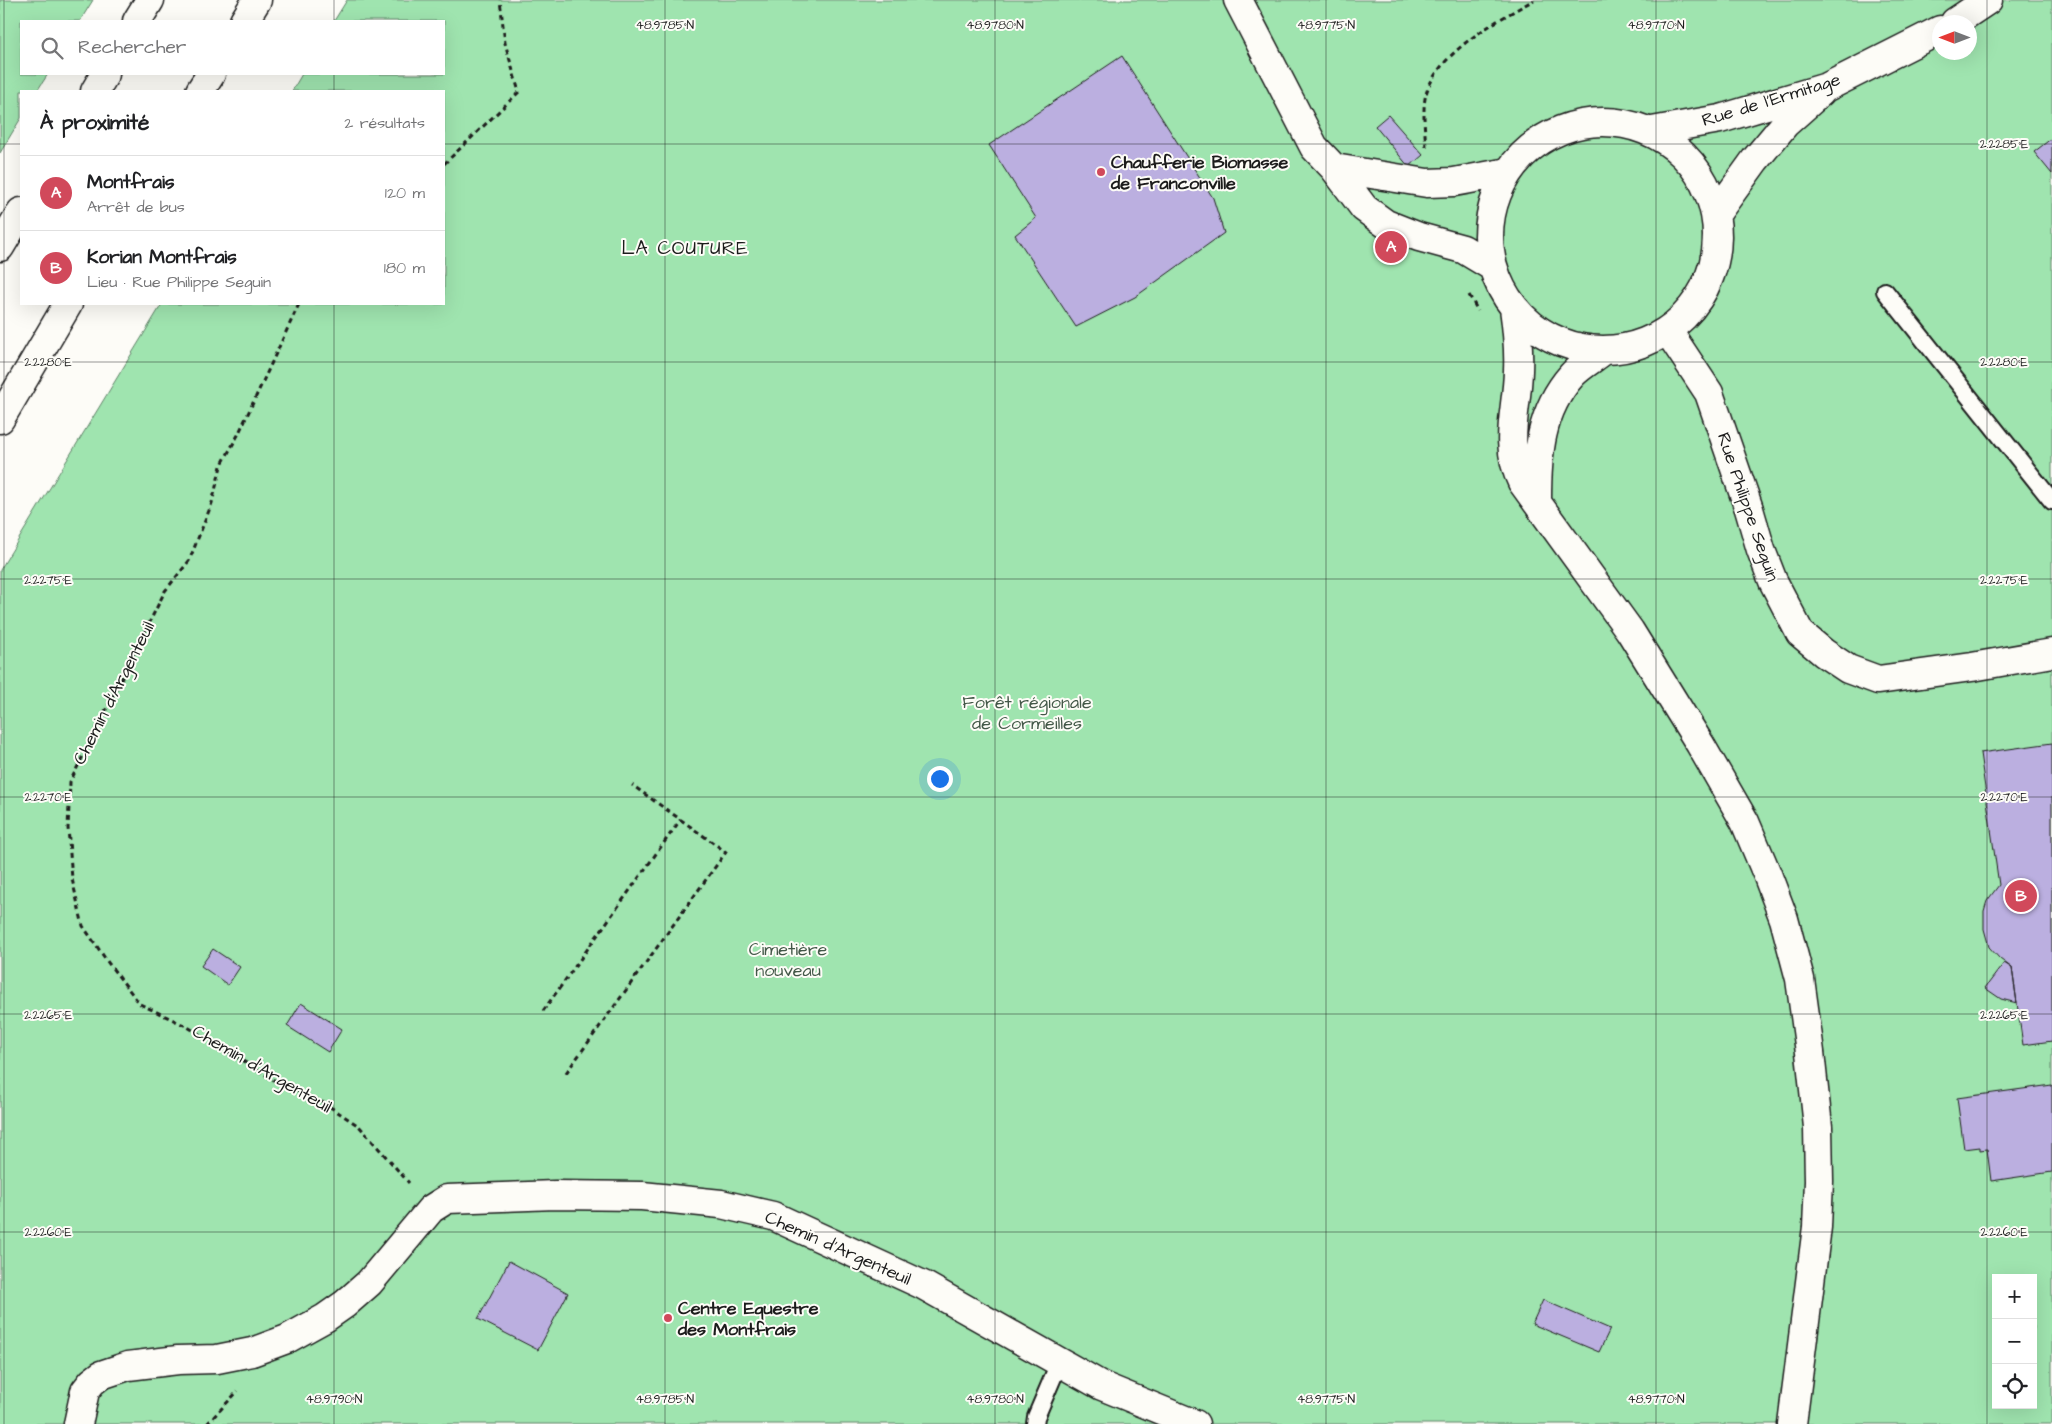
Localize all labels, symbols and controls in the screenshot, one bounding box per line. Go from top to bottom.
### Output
north arrow [1932,15,1977,60]
text: 48.9785°N [636,17,695,34]
text: 48.9780°N [966,17,1024,34]
text: 48.9775°N [1297,17,1355,34]
text: 48.9770°N [1628,17,1685,34]
search box [20,20,445,75]
icon: search [38,34,66,62]
text: Rechercher [78,34,186,61]
street label: Rue de l'Ermitage [1699,67,1844,134]
text: À proximité [40,108,149,137]
text: 2 résultats [344,112,425,134]
text: 2.2285°E [1980,136,2028,153]
place label: Chaufferie Biomasse de Franconville [1110,150,1289,196]
marker: Chaufferie Biomasse de Franconville [1095,166,1107,178]
text: Montfrais [87,169,174,196]
text: A [51,182,61,204]
text: 120 m [385,182,425,204]
text: Arrêt de bus [87,196,185,218]
pin: A [1375,228,1407,266]
district label: LA COUTURE [621,235,749,262]
text: Korian Montfrais [87,244,237,271]
text: B [50,257,62,279]
text: 180 m [384,257,425,279]
text: Lieu · Rue Philippe Seguin [87,271,271,293]
text: 2.2280°E [24,354,72,371]
text: 2.2280°E [1980,354,2028,371]
street label: Rue Philippe Seguin [1710,429,1785,585]
text: 2.2275°E [24,572,72,589]
text: 2.2275°E [1980,572,2028,589]
street label: Chemin d'Argenteuil [67,617,162,769]
park label: Forêt régionale de Cormeilles [962,690,1092,736]
your location [927,766,953,792]
text: 2.2270°E [25,789,71,806]
text: 2.2270°E [1981,789,2027,806]
pin: B [2005,877,2037,915]
park label: Cimetière nouveau [749,937,828,983]
text: 2.2265°E [24,1007,72,1024]
text: 2.2265°E [1980,1007,2028,1024]
street label: Chemin d'Argenteuil [187,1019,337,1120]
street label: Chemin d'Argenteuil [760,1205,915,1292]
text: 2.2260°E [24,1224,72,1241]
text: 2.2260°E [1980,1224,2028,1241]
map controls [1992,1274,2037,1409]
button: + [1992,1274,2037,1319]
place label: Centre Equestre des Montfrais [677,1296,819,1342]
marker: Centre Equestre des Montfrais [662,1312,674,1324]
button: − [1992,1319,2037,1364]
button: locate [1992,1364,2037,1409]
text: 48.9790°N [306,1391,363,1408]
text: 48.9785°N [636,1391,695,1408]
text: 48.9780°N [966,1391,1024,1408]
text: 48.9775°N [1297,1391,1355,1408]
text: 48.9770°N [1628,1391,1685,1408]

